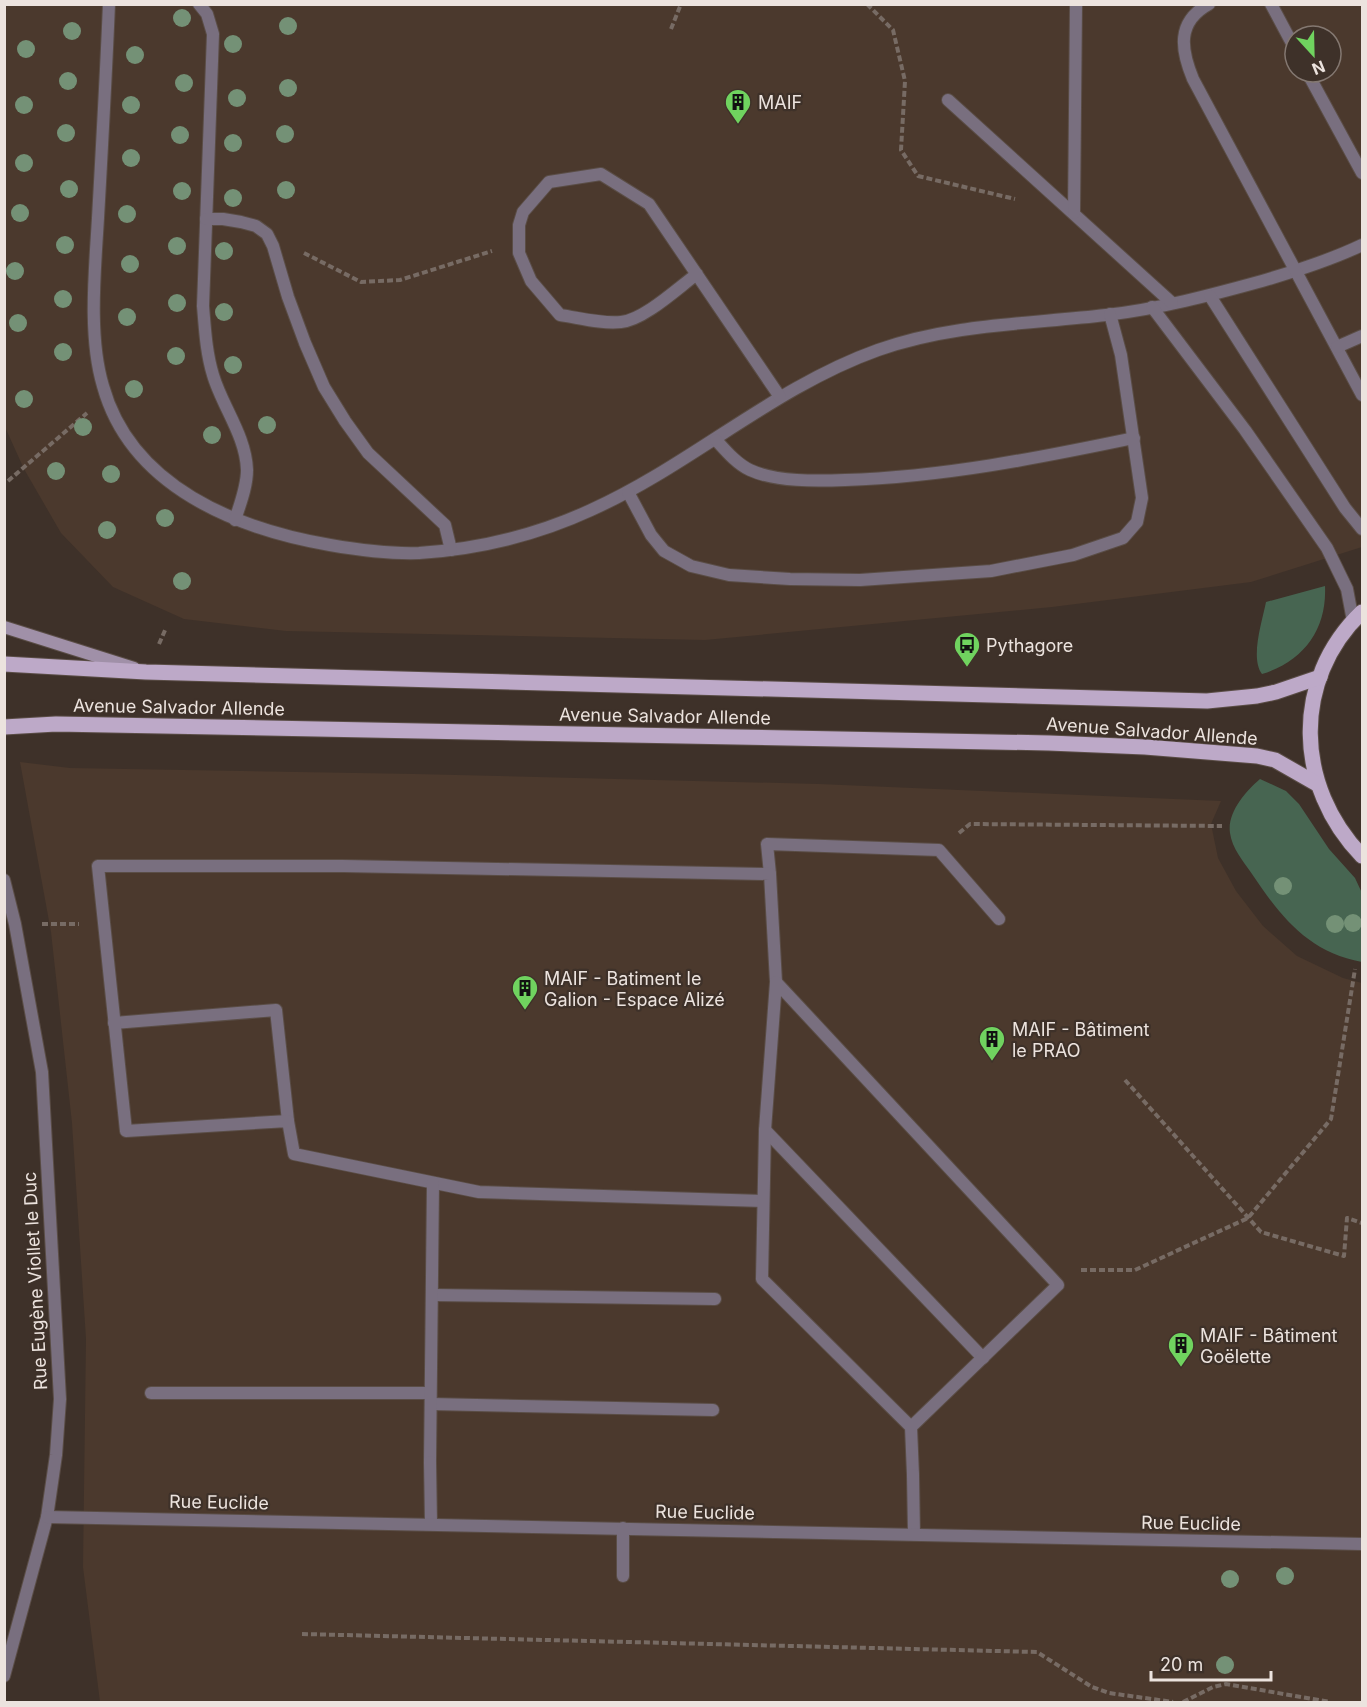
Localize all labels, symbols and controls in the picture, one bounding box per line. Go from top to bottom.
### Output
north arrow [1283,24,1343,84]
text: N [1309,56,1328,79]
building icon: MAIF [723,87,753,125]
place label: MAIF [758,92,802,113]
bus stop icon: Pythagore [952,630,982,668]
place label: Pythagore [986,635,1073,656]
street label: Avenue Salvador Allende [73,695,285,719]
street label: Avenue Salvador Allende [559,704,771,728]
street label: Avenue Salvador Allende [1046,713,1258,749]
place label: MAIF - Batiment le Galion - Espace Alizé [544,968,725,1010]
building icon: MAIF - Batiment le Galion - Espace Alizé [510,973,540,1011]
place label: MAIF - Bâtiment le PRAO [1012,1019,1150,1061]
building icon: MAIF - Bâtiment le PRAO [977,1024,1007,1062]
street label: Rue Eugène Viollet le Duc [19,1171,51,1391]
place label: MAIF - Bâtiment Goëlette [1200,1325,1338,1367]
building icon: MAIF - Bâtiment Goëlette [1166,1330,1196,1368]
street label: Rue Euclide [169,1491,269,1513]
street label: Rue Euclide [655,1501,755,1523]
street label: Rue Euclide [1141,1512,1241,1534]
scale bar [1151,1644,1271,1682]
text: 20 m [1160,1654,1203,1675]

